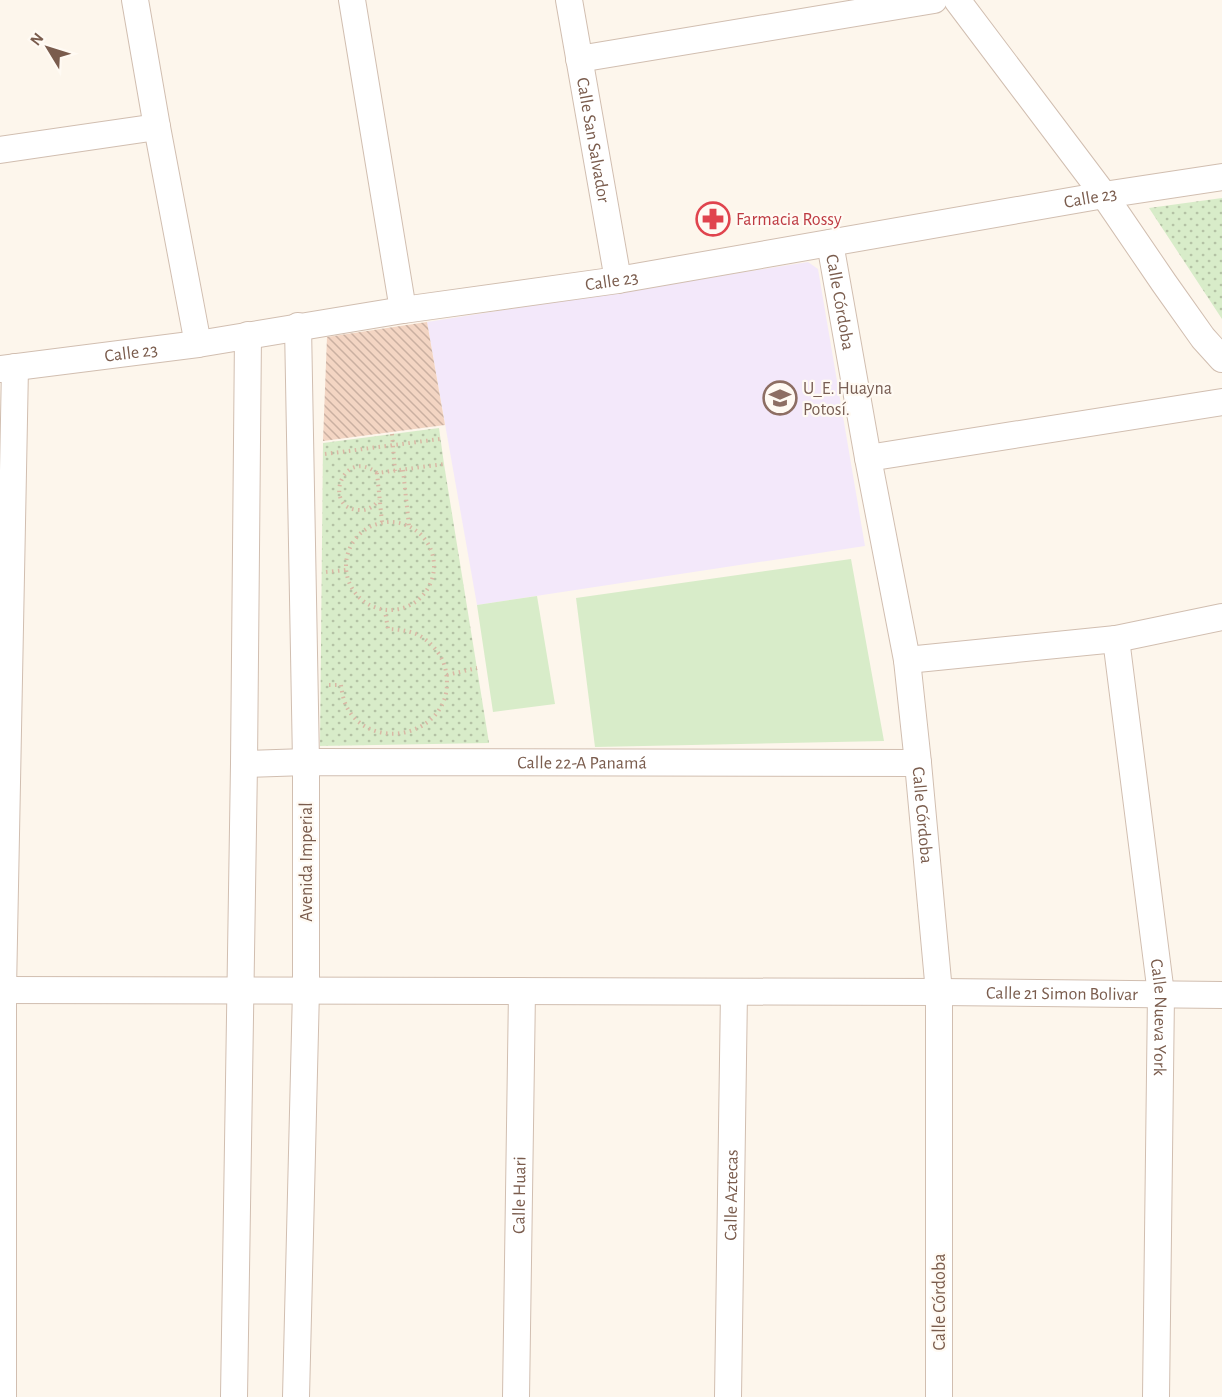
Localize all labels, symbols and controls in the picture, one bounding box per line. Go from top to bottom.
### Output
north arrow [18,18,78,78]
text: N [27,30,47,49]
street label: Calle San Salvador [573,76,612,204]
street label: Calle 23 [1063,185,1118,212]
pharmacy icon: Farmacia Rossy [695,201,731,237]
place label: Farmacia Rossy [736,211,842,229]
street label: Calle Córdoba [822,253,857,352]
street label: Calle 23 [584,269,640,294]
street label: Calle 23 [103,341,159,366]
school or university icon: U_E. Huayna Potosí. [762,380,798,416]
place label: U_E. Huayna Potosí. [803,380,892,419]
street label: Calle 22-A Panamá [517,754,647,773]
street label: Calle Córdoba [908,766,935,864]
street label: Avenida Imperial [298,802,316,922]
street label: Calle Nueva York [1147,958,1169,1077]
street label: Calle 21 Simon Bolivar [986,984,1138,1004]
street label: Calle Aztecas [722,1149,742,1241]
street label: Calle Huari [510,1156,530,1234]
street label: Calle Córdoba [931,1253,949,1351]

